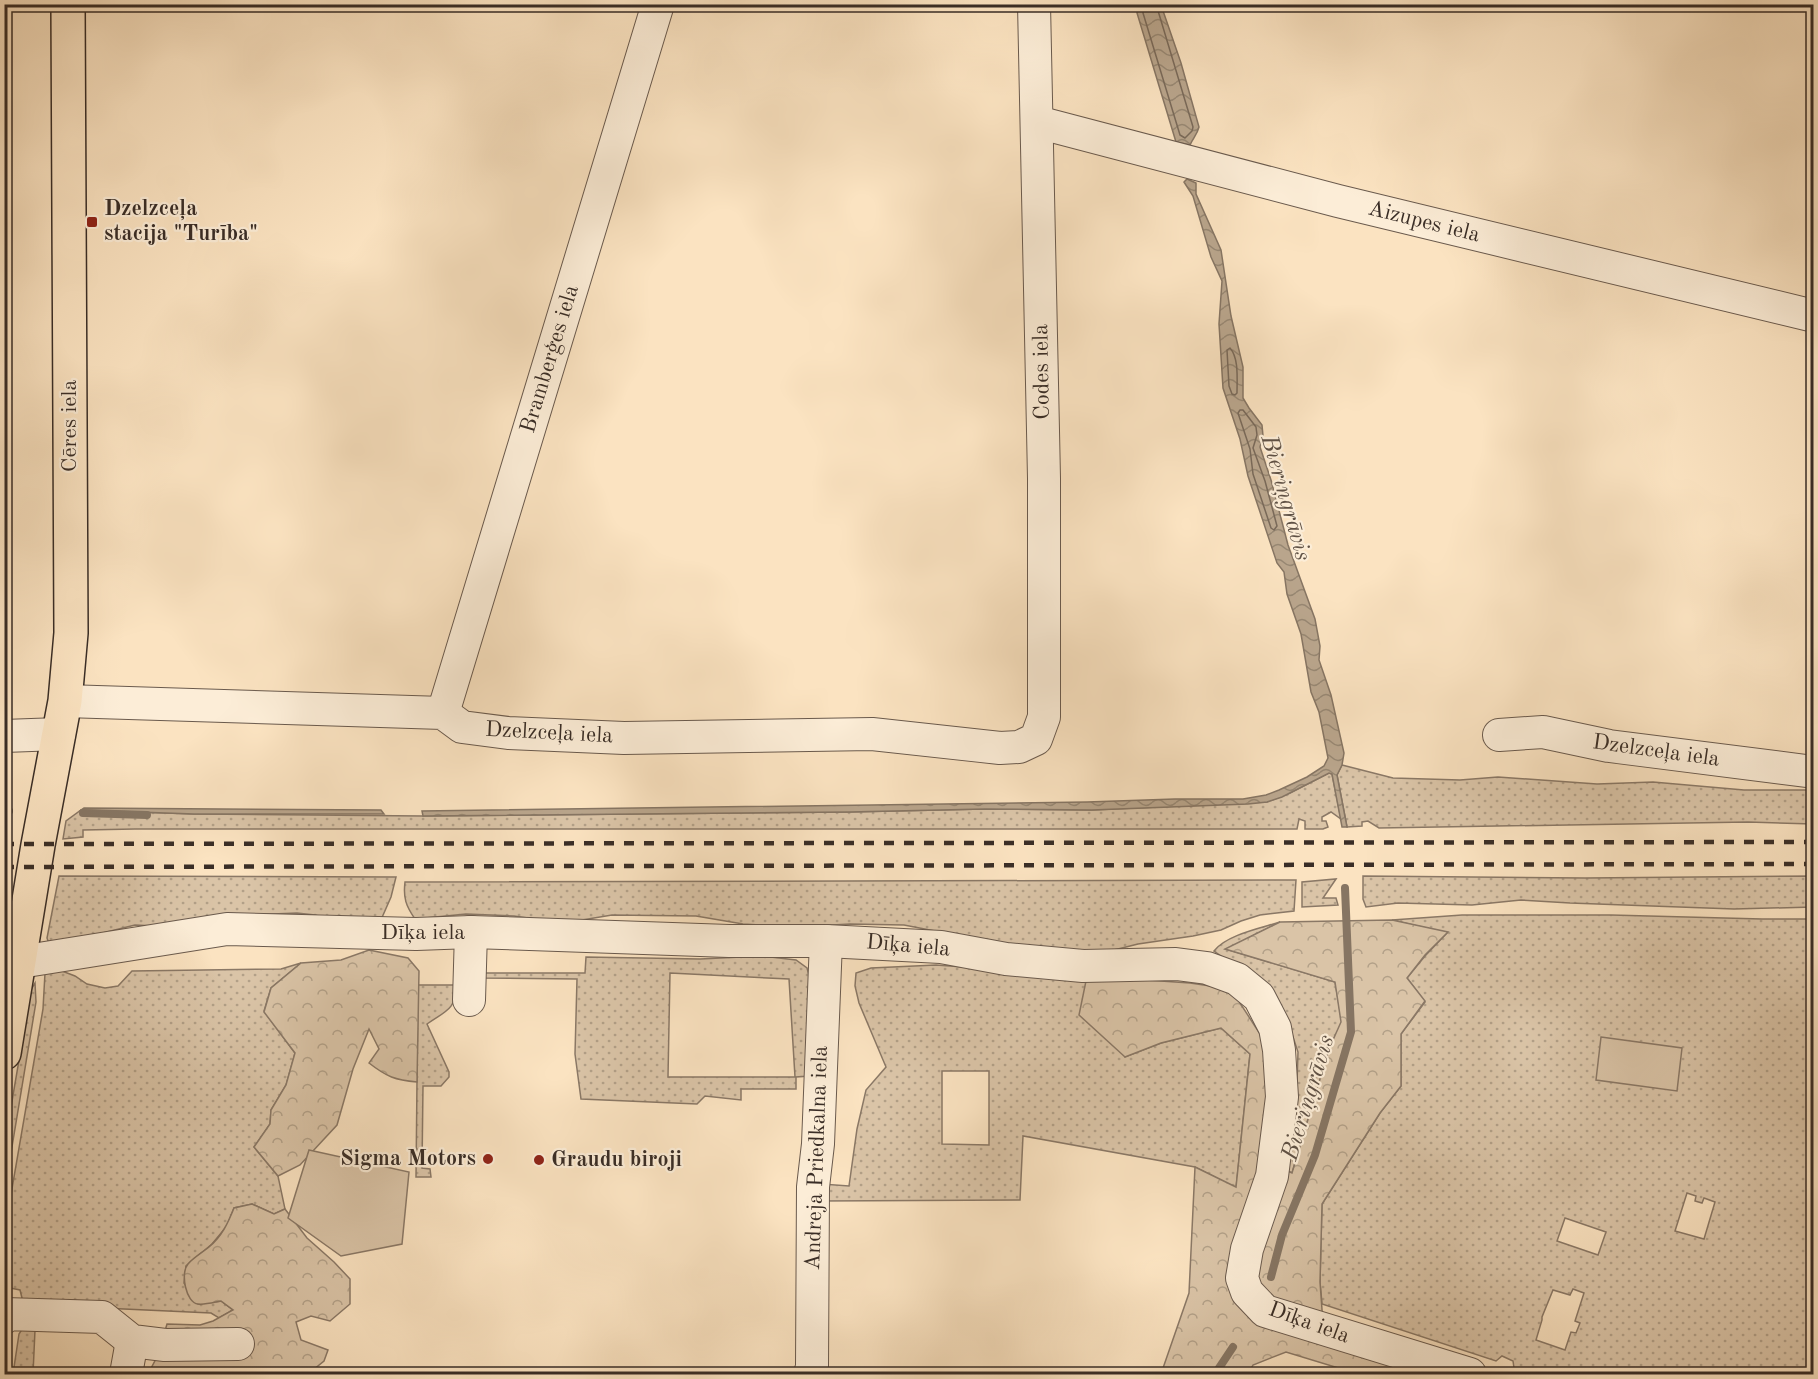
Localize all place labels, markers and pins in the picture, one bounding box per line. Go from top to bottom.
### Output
place label: Dzelzceļa stacija "Turība" [104,198,258,245]
marker: Dzelzceļa stacija "Turība" [85,215,99,229]
place label: Sigma Motors [340,1148,476,1170]
place label: Graudu biroji [551,1149,682,1171]
marker: Sigma Motors [481,1152,495,1166]
marker: Graudu biroji [532,1153,546,1167]

